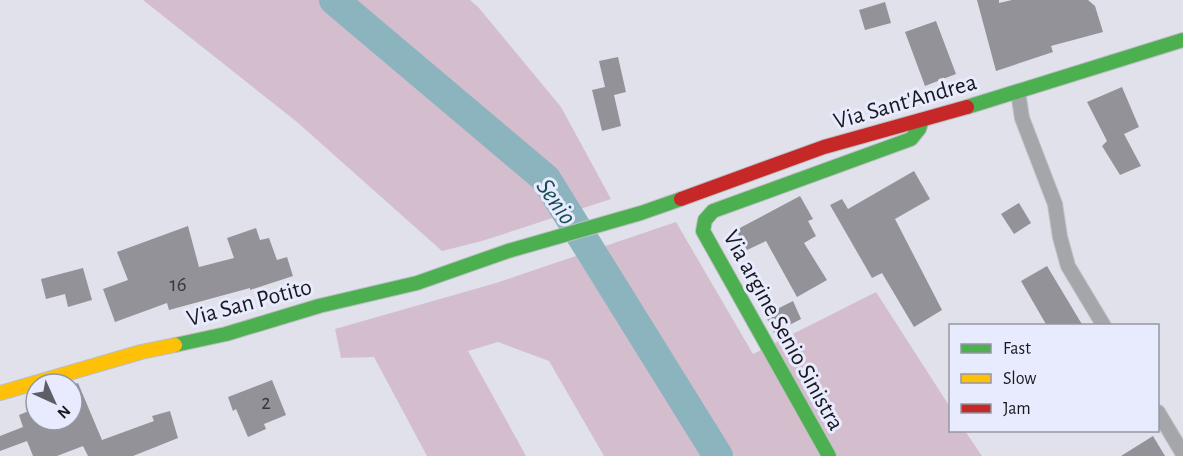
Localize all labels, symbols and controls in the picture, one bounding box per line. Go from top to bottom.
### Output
street label: Via Sant'Andrea [831,70,979,134]
water label: Senio [531,174,581,229]
street label: Via argine Senio Sinistra [718,227,848,434]
house number: 16 [169,274,187,295]
street label: Via San Potito [184,275,314,331]
legend [949,324,1159,432]
text: Fast [1003,340,1031,358]
text: Slow [1003,370,1036,388]
north arrow [24,372,84,432]
house number: 2 [261,392,271,413]
text: Jam [1003,400,1031,418]
text: N [54,402,73,421]

